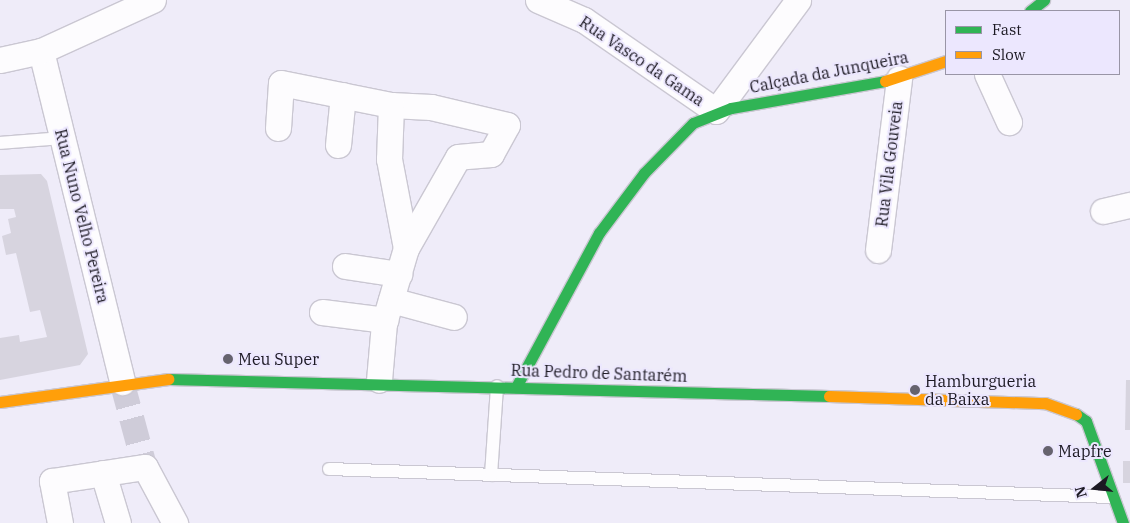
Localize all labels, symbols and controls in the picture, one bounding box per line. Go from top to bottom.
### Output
legend [945,10,1120,75]
street label: Rua Vasco da Gama [576,12,708,110]
text: Fast [992,20,1022,39]
text: Slow [992,45,1025,64]
street label: Calçada da Junqueira [748,47,910,97]
street label: Rua Vila Gouveia [872,100,906,228]
street label: Rua Nuno Velho Pereira [51,127,113,305]
place label: Meu Super [238,349,319,369]
marker: Meu Super [222,353,234,365]
street label: Rua Pedro de Santarém [510,360,688,386]
place label: Hamburgueria da Baixa [925,371,1036,409]
marker: Hamburgueria da Baixa [909,384,921,396]
place label: Mapfre [1058,441,1112,461]
marker: Mapfre [1042,445,1054,457]
north arrow [1070,463,1120,513]
text: N [1070,484,1091,500]

